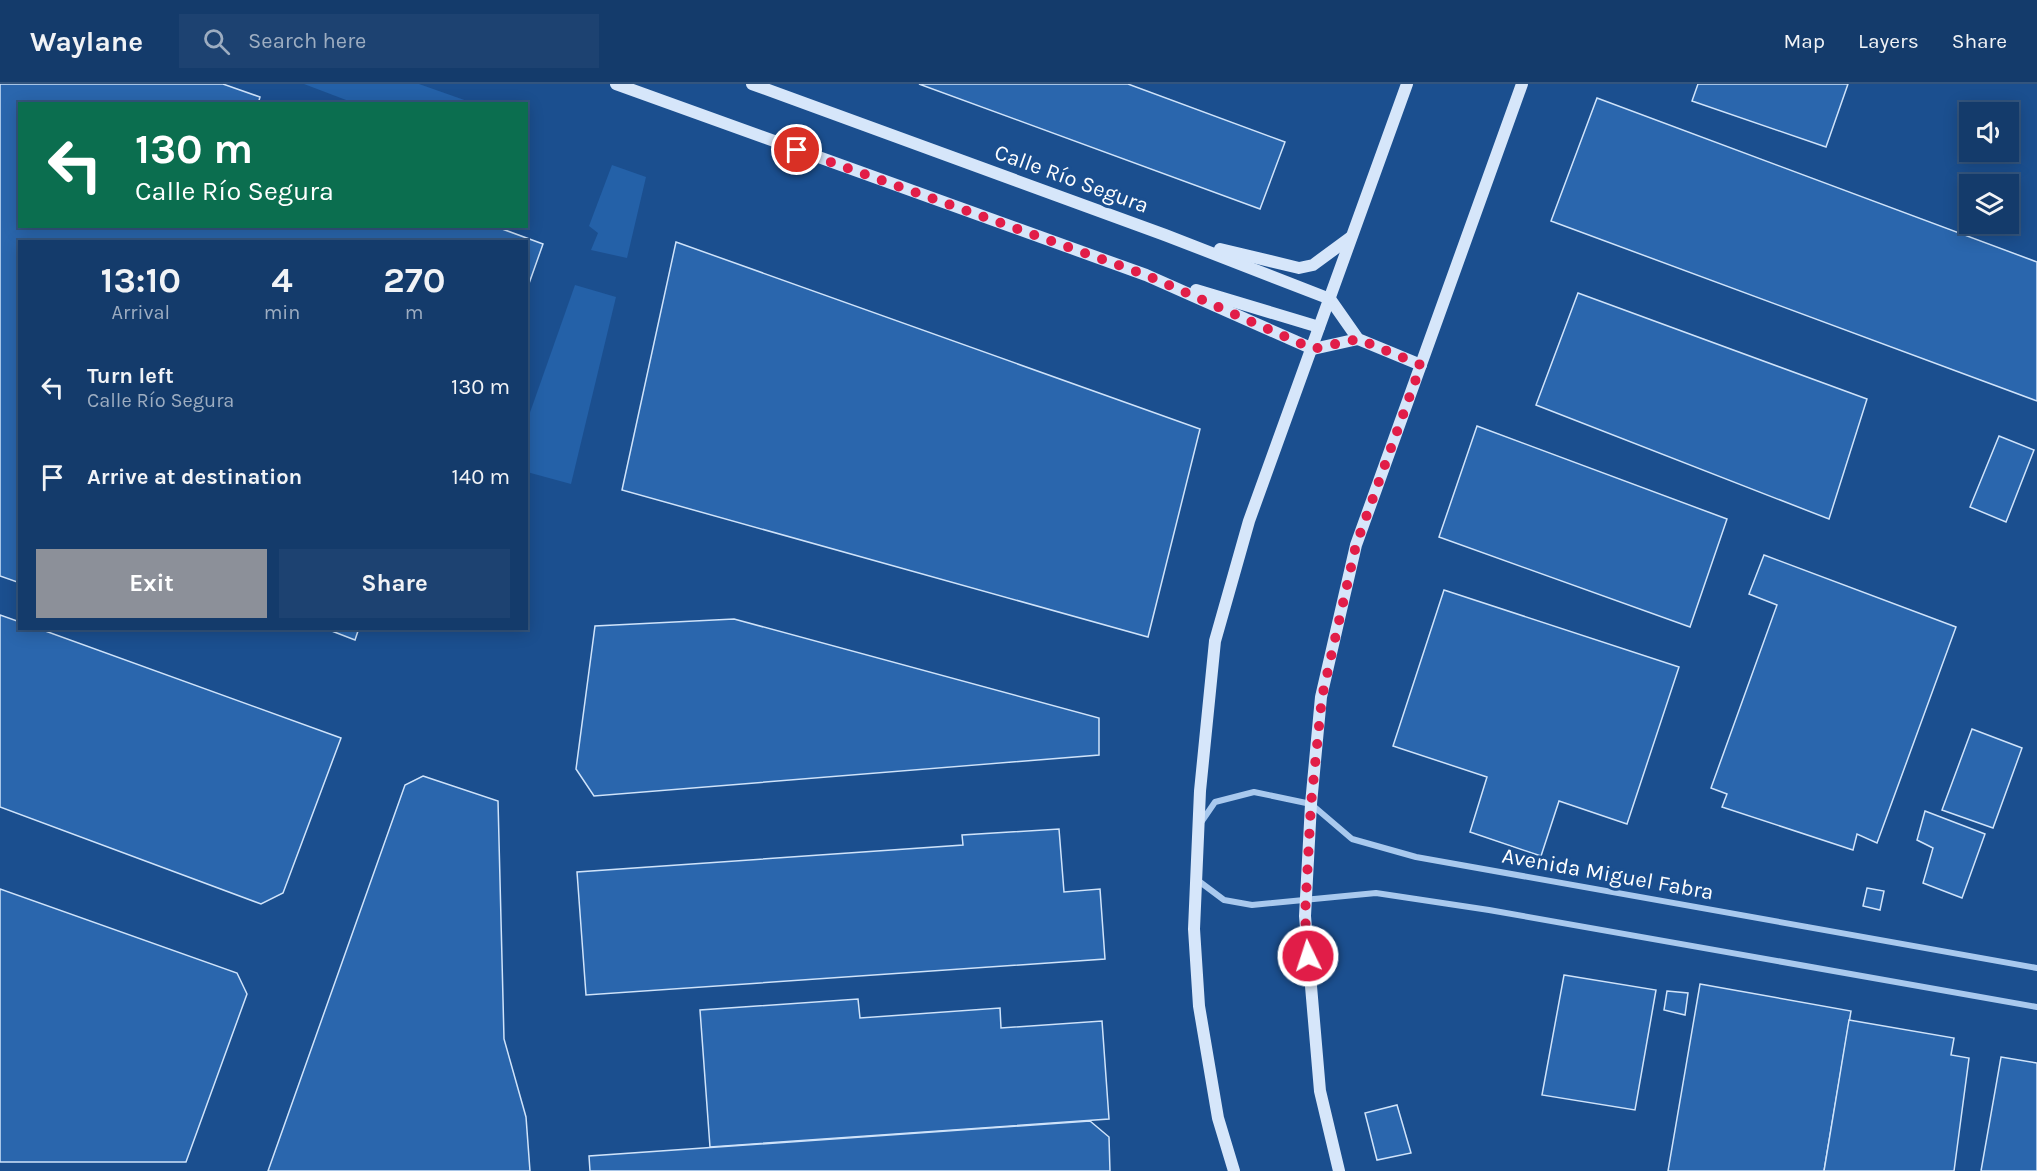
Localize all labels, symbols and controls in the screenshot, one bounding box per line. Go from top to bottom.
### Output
search box [179,14,599,68]
text: Waylane [30,25,143,58]
icon: search [200,25,233,58]
text: Search here [248,28,366,54]
text: Map [1783,29,1825,53]
text: Layers [1858,29,1919,53]
text: Share [1952,29,2007,53]
map controls [1959,102,2019,234]
button: sound [1959,102,2019,162]
text: 130 m [135,124,253,174]
pin [771,124,822,175]
icon: left [36,126,114,204]
icon: arrive [780,133,813,166]
street label: Calle Río Segura [991,139,1152,219]
button: layers [1959,174,2019,234]
text: Calle Río Segura [135,175,334,207]
text: 13:10 [101,259,181,301]
text: 4 [271,259,293,301]
text: 270 [383,259,445,301]
text: Arrival [112,301,170,324]
text: min [264,301,300,324]
text: m [405,301,424,324]
text: Turn left [87,363,174,389]
icon: left [36,371,69,404]
text: 130 m [451,374,510,400]
text: Calle Río Segura [87,389,234,412]
icon: arrive [36,461,69,494]
text: Arrive at destination [87,464,302,490]
text: 140 m [452,464,510,490]
button: Exit [36,549,267,618]
button: Share [279,549,510,618]
street label: Avenida Miguel Fabra [1500,843,1716,905]
position arrow [1276,924,1340,988]

